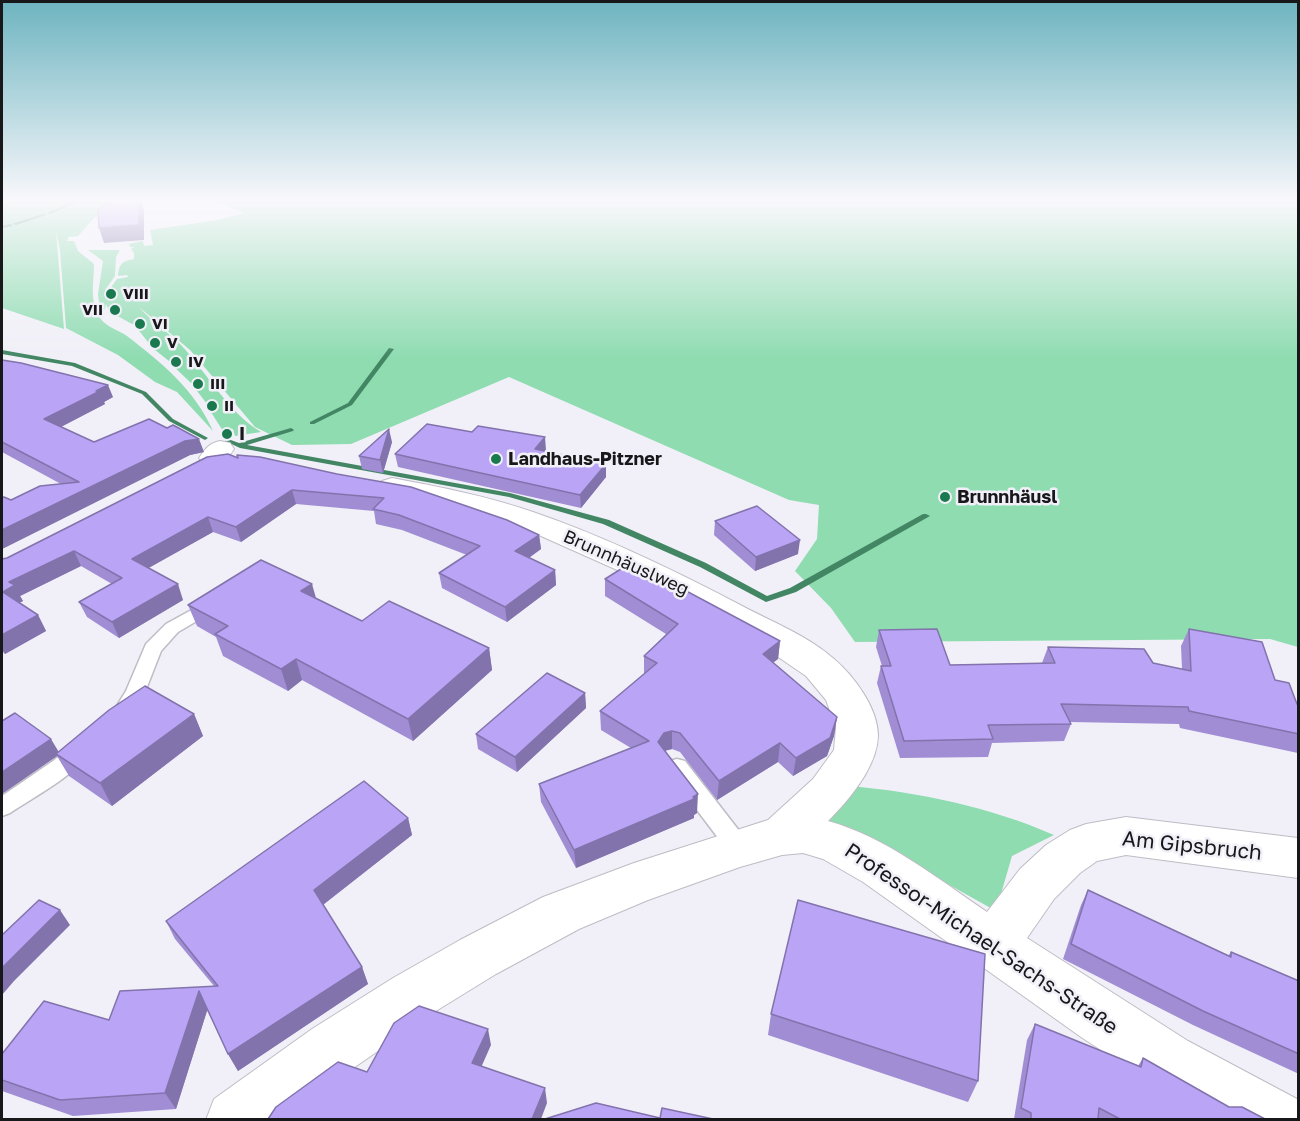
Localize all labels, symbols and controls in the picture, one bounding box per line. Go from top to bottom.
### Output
place label: VIII [123,285,149,303]
marker: VIII [104,287,118,301]
place label: VII [82,301,103,319]
marker: VII [108,303,122,317]
place label: VI [152,315,168,333]
marker: VI [133,317,147,331]
place label: V [167,334,178,352]
marker: V [148,336,162,350]
place label: IV [188,353,204,371]
marker: IV [169,355,183,369]
place label: III [210,375,225,393]
marker: III [191,377,205,391]
place label: II [224,397,234,415]
marker: II [205,399,219,413]
place label: I [239,423,245,445]
marker: I [220,427,234,441]
place label: Landhaus-Pitzner [508,448,662,470]
marker: Landhaus-Pitzner [489,452,503,466]
place label: Brunnhäusl [957,486,1057,508]
marker: Brunnhäusl [938,490,952,504]
street label: Brunnhäuslweg [560,526,692,600]
street label: Am Gipsbruch [1121,826,1263,866]
street label: Professor-Michael-Sachs-Straße [840,838,1122,1040]

